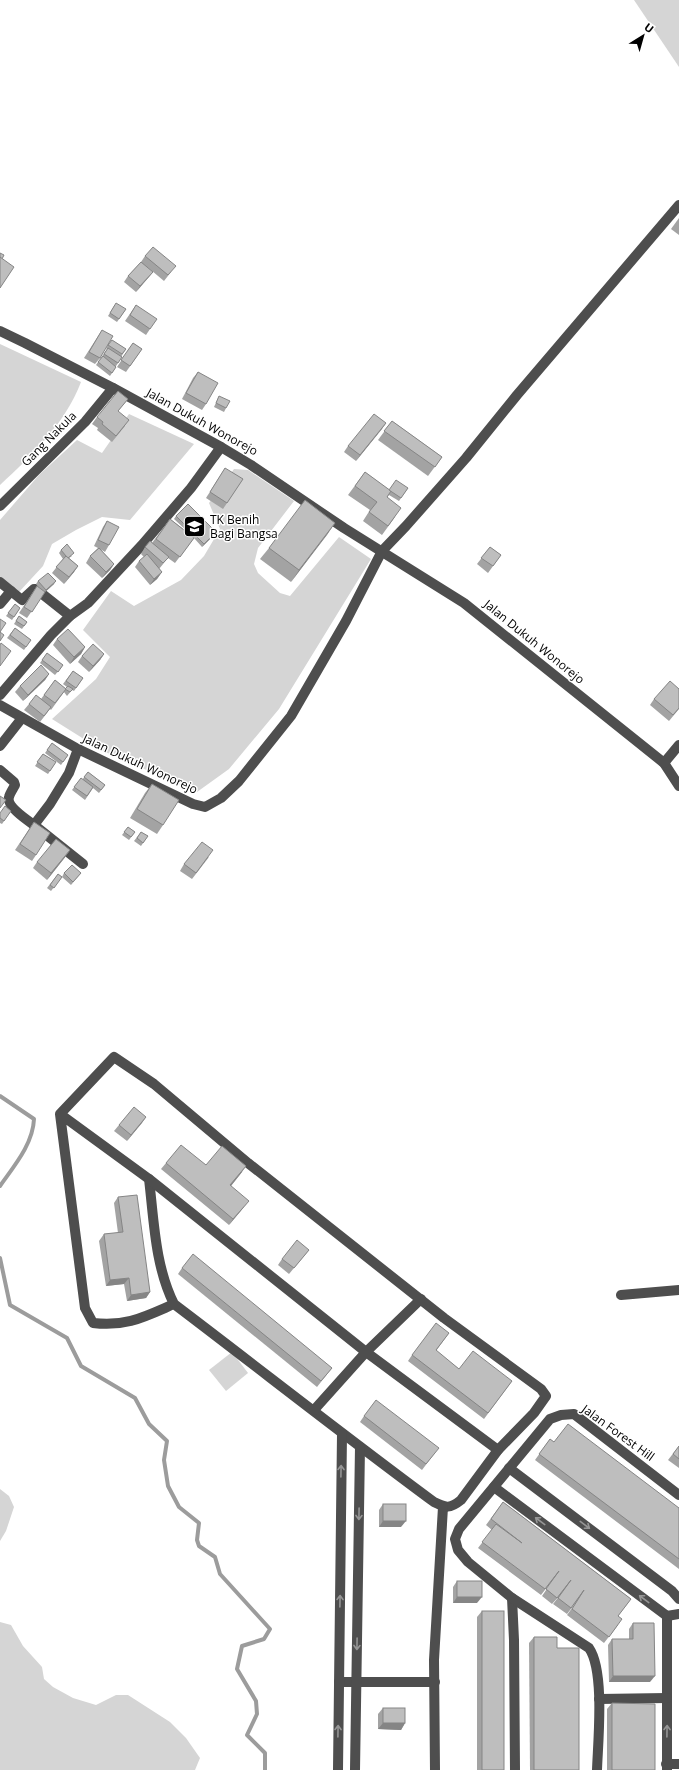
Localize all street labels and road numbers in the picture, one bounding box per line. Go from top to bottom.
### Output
street label: Jalan Dukuh Wonorejo [143,383,261,459]
street label: Gang Nakula [17,407,80,470]
street label: Jalan Dukuh Wonorejo [480,595,588,688]
street label: Jalan Dukuh Wonorejo [79,729,200,798]
street label: Jalan Forest Hill [578,1400,658,1465]

